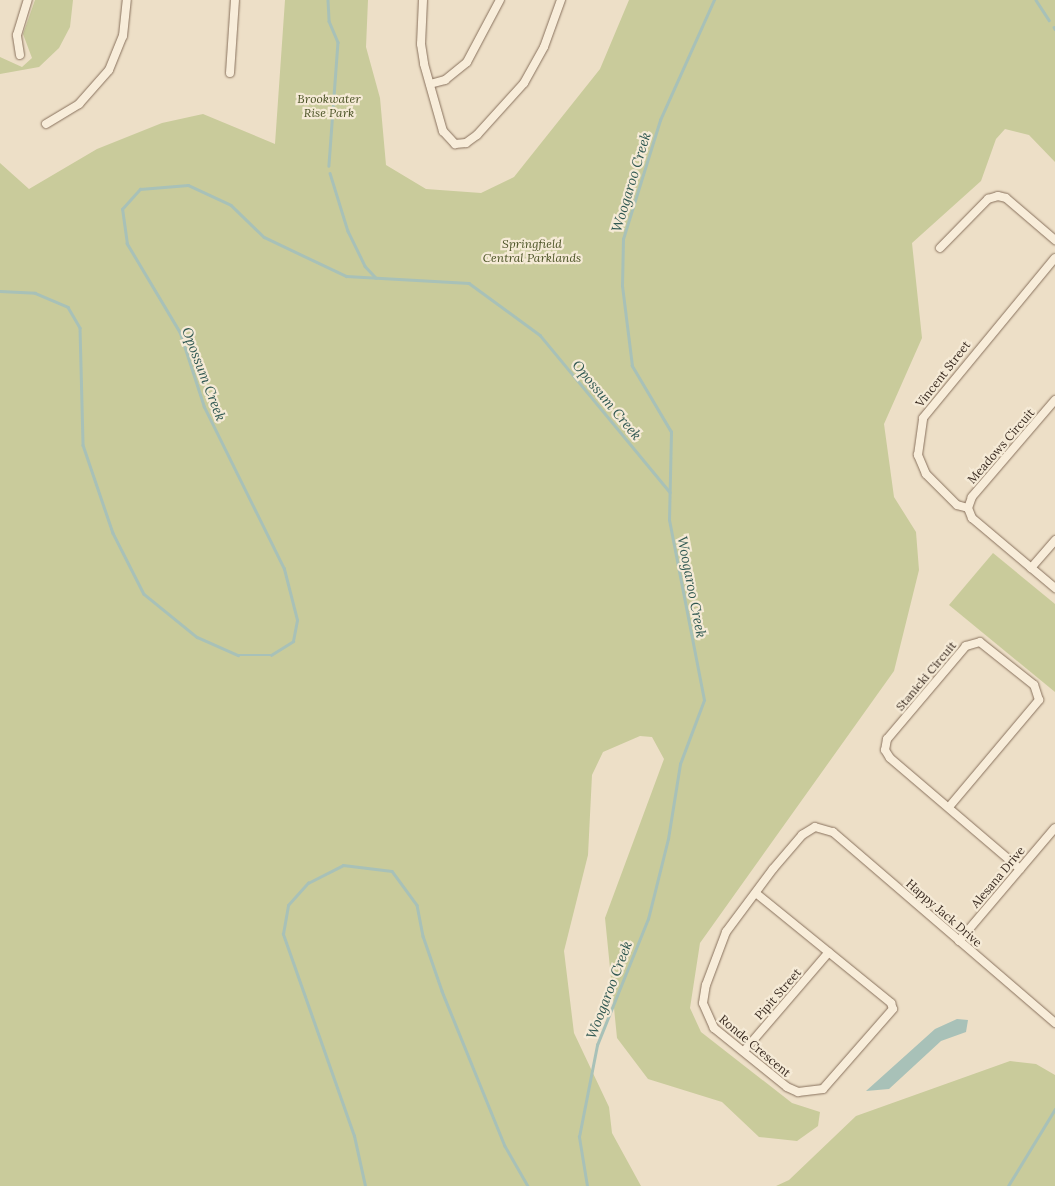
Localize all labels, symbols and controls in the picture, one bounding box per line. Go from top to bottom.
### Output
park label: Brookwater Rise Park [297,92,361,120]
water label: Woogaroo Creek [608,130,654,234]
park label: Springfield Central Parklands [483,237,581,265]
water label: Opossum Creek [178,325,230,423]
street label: Vincent Street [913,338,973,410]
water label: Opossum Creek [569,357,645,443]
street label: Meadows Circuit [965,406,1037,486]
water label: Woogaroo Creek [674,535,710,639]
street label: Stanicki Circuit [893,638,959,714]
street label: Alesana Drive [968,843,1028,911]
street label: Happy Jack Drive [903,876,985,950]
water label: Woogaroo Creek [583,939,635,1041]
street label: Pipit Street [752,965,804,1023]
street label: Ronde Crescent [716,1012,794,1080]

